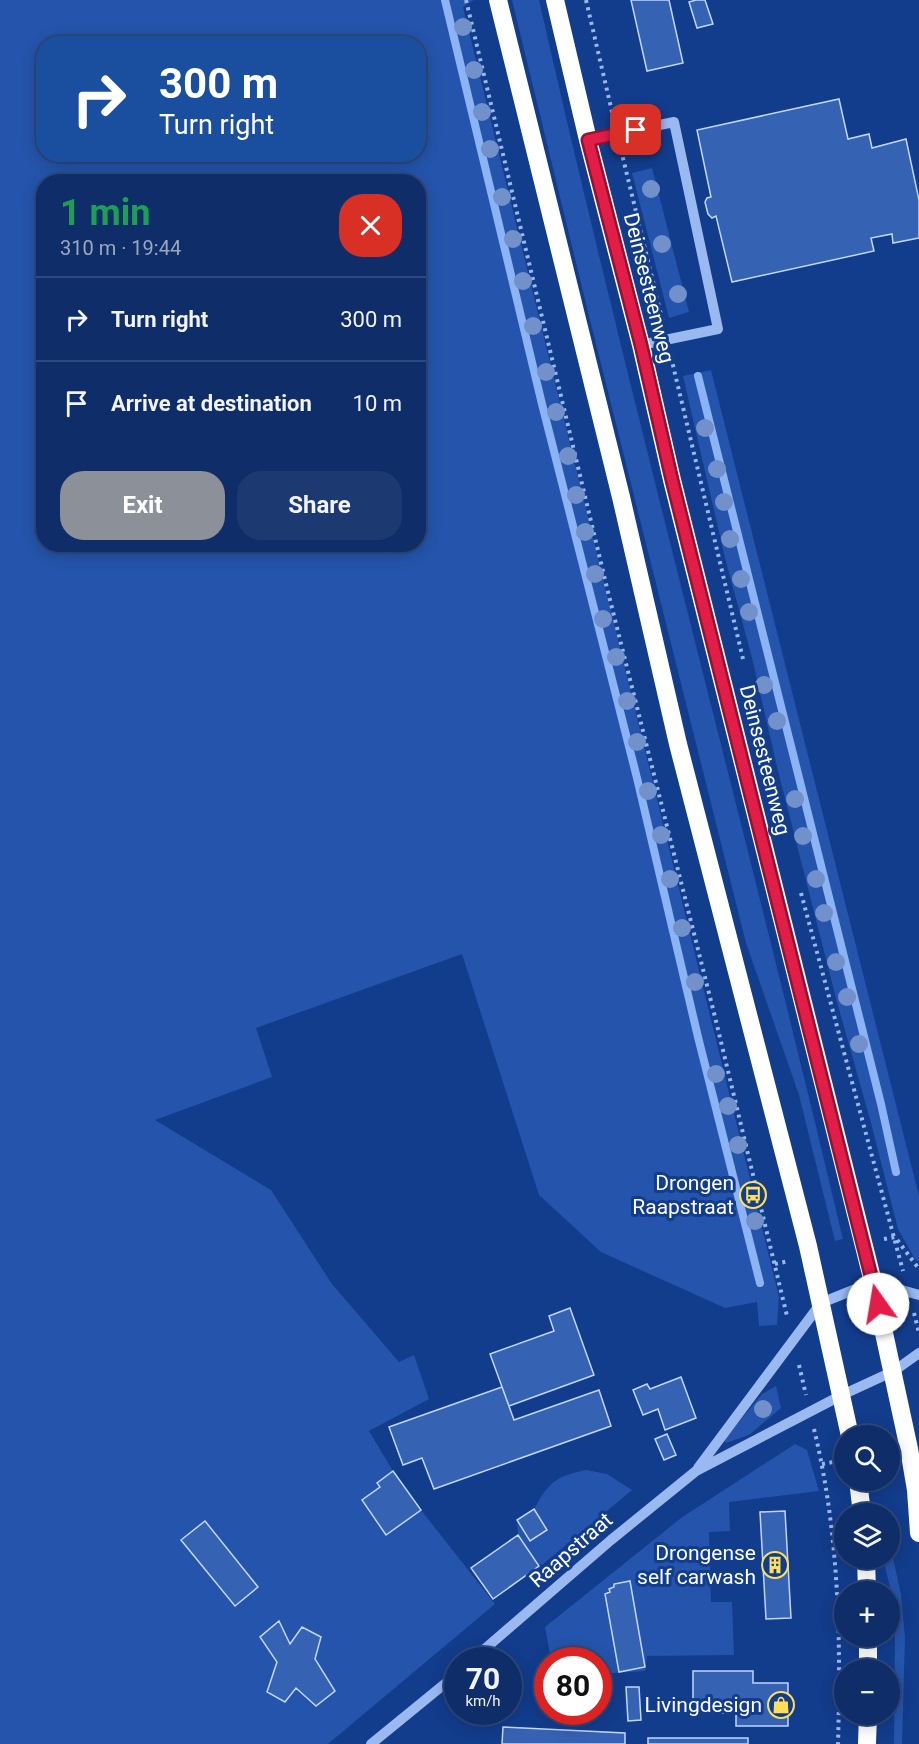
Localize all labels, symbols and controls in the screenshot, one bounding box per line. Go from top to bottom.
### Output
text: 300 m [159,59,278,108]
icon: right [60,60,138,138]
pin [610,104,661,155]
text: Turn right [159,109,274,141]
icon: arrive [619,113,652,146]
text: 1 min [60,192,151,234]
button: close [339,194,402,257]
street label: Deinsesteenweg [619,210,679,366]
text: 310 m · 19:44 [60,236,181,260]
icon: right [60,303,93,336]
text: Turn right [111,307,208,332]
text: 300 m [340,307,402,332]
icon: arrive [60,387,93,420]
text: Arrive at destination [111,391,312,416]
text: 10 m [353,391,402,416]
button: Exit [60,471,225,540]
button: Share [237,471,402,540]
street label: Deinsesteenweg [735,682,795,838]
place label: Drongen Raapstraat [632,1171,734,1219]
bus stop icon: Drongen Raapstraat [738,1180,768,1210]
position arrow [846,1272,910,1336]
map controls [834,1425,900,1725]
button: search [834,1425,900,1491]
button: layers [834,1503,900,1569]
street label: Raapstraat [525,1507,617,1592]
place label: Drongense self carwash [637,1541,756,1589]
building icon: Drongense self carwash [760,1550,790,1580]
button: + [834,1581,900,1647]
speed limit sign: 80 [534,1647,612,1725]
button: − [834,1659,900,1725]
text: 70 [466,1661,500,1696]
shop icon: Livingdesign [766,1690,796,1720]
text: km/h [465,1692,501,1710]
place label: Livingdesign [645,1693,762,1717]

